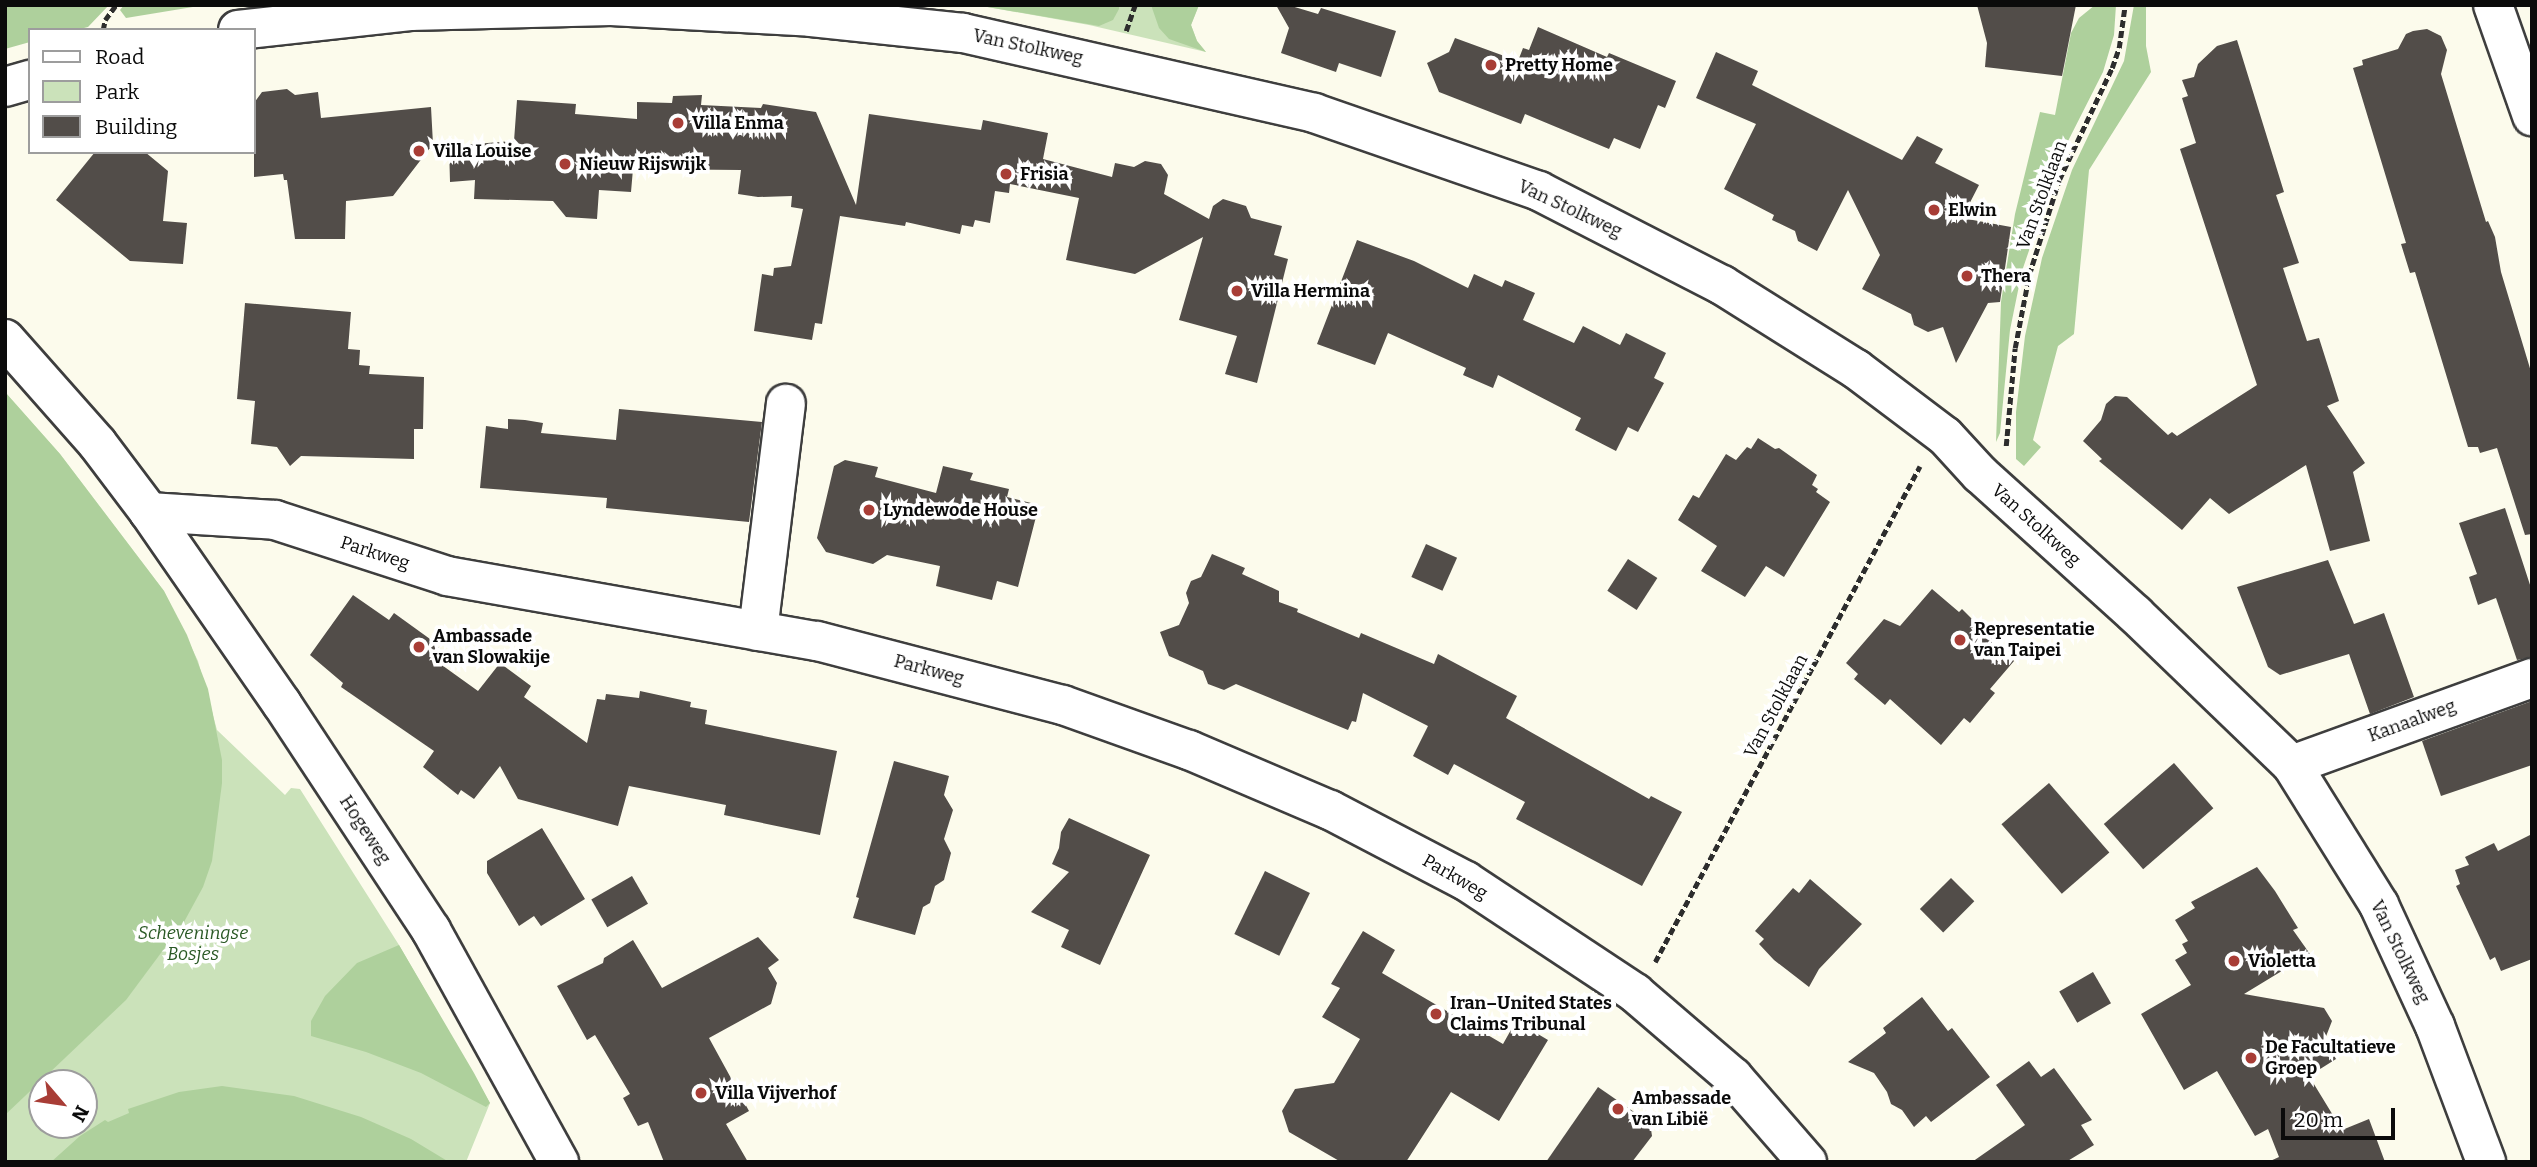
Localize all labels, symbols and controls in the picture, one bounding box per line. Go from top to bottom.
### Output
street label: Van Stolkweg [971,25,1085,69]
legend [28,28,256,154]
text: Road [95,44,144,70]
place label: Pretty Home [1505,54,1613,76]
marker: Pretty Home [1483,57,1499,73]
text: Park [95,79,139,105]
place label: Villa Enma [692,112,784,134]
text: Building [95,114,177,140]
marker: Villa Enma [670,115,686,131]
street label: Van Stolklaan [2012,138,2072,252]
place label: Villa Louise [433,140,531,162]
marker: Villa Louise [411,143,427,159]
place label: Nieuw Rijswijk [579,153,706,175]
marker: Nieuw Rijswijk [557,156,573,172]
place label: Frisia [1020,163,1069,185]
marker: Frisia [998,166,1014,182]
street label: Van Stolkweg [1515,176,1625,242]
place label: Elwin [1948,199,1996,221]
marker: Elwin [1926,202,1942,218]
place label: Thera [1981,265,2031,287]
marker: Thera [1959,268,1975,284]
place label: Villa Hermina [1251,280,1370,302]
marker: Villa Hermina [1229,283,1245,299]
street label: Van Stolkweg [1987,479,2085,571]
place label: Lyndewode House [883,499,1038,521]
marker: Lyndewode House [861,502,877,518]
street label: Parkweg [338,532,412,574]
place label: Representatie van Taipei [1974,619,2095,662]
place label: Ambassade van Slowakije [433,626,550,668]
marker: Representatie van Taipei [1952,632,1968,648]
marker: Ambassade van Slowakije [411,639,427,655]
street label: Parkweg [892,650,966,690]
street label: Van Stolklaan [1740,651,1812,761]
street label: Kanaalweg [2365,695,2459,747]
street label: Hogeweg [335,792,395,868]
street label: Parkweg [1419,850,1491,904]
street label: Van Stolkweg [2366,897,2434,1007]
park label: Scheveningse Bosjes [138,923,248,965]
place label: Violetta [2248,950,2316,972]
marker: Violetta [2226,953,2242,969]
place label: Iran–United States Claims Tribunal [1450,993,1612,1036]
marker: Iran–United States Claims Tribunal [1428,1006,1444,1022]
place label: De Facultatieve Groep [2265,1037,2396,1080]
marker: De Facultatieve Groep [2243,1050,2259,1066]
north arrow [28,1069,98,1139]
place label: Villa Vijverhof [715,1082,836,1104]
marker: Villa Vijverhof [693,1085,709,1101]
place label: Ambassade van Libië [1632,1088,1731,1130]
scale bar [2285,1094,2399,1138]
text: N [66,1101,94,1125]
marker: Ambassade van Libië [1610,1101,1626,1117]
text: 20 m [2294,1107,2343,1133]

